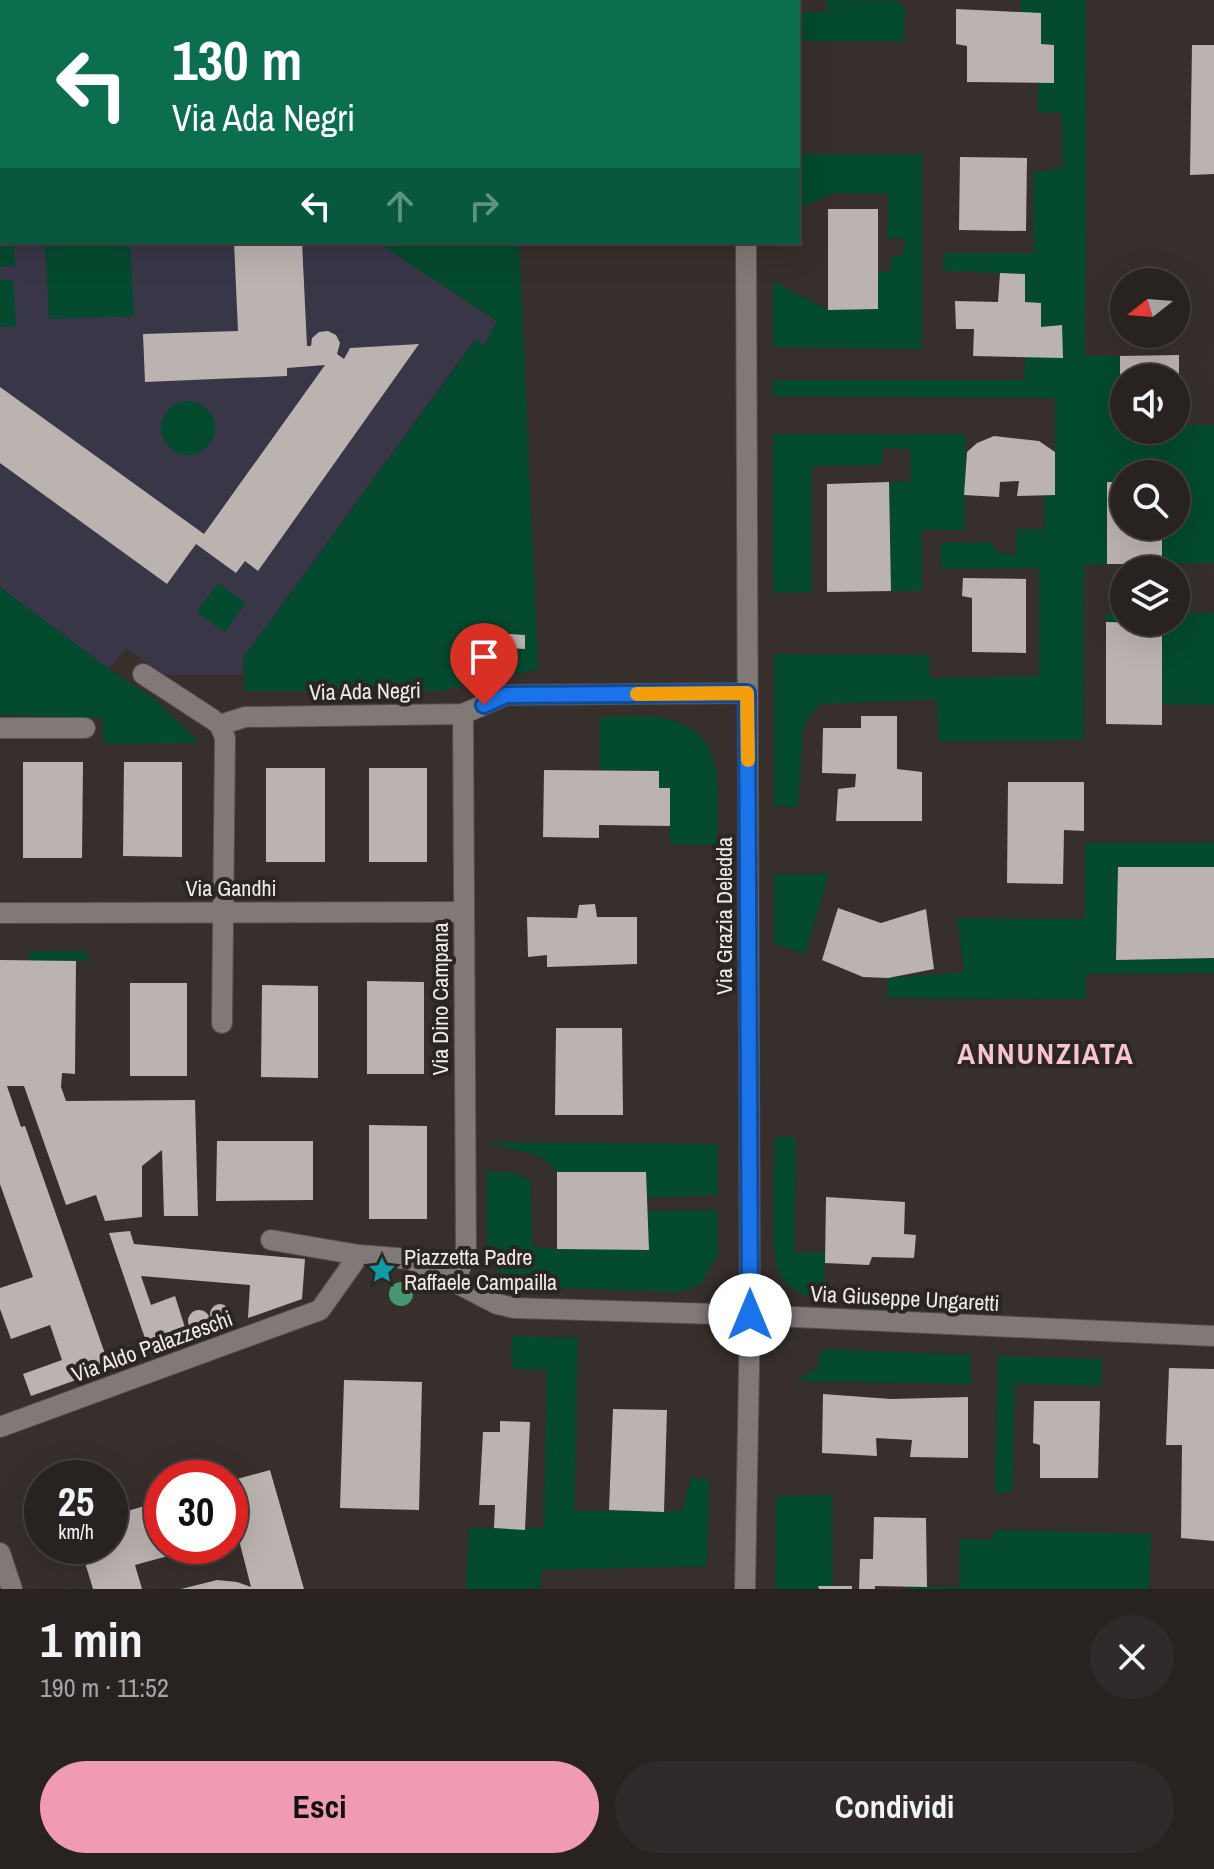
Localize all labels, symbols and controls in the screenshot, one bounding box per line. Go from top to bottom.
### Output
text: 130 m [172,22,302,97]
icon: left [40,32,144,136]
text: Via Ada Negri [172,94,355,142]
icon: left [294,184,338,228]
icon: ahead [378,184,422,228]
icon: right [462,184,506,228]
north arrow [1110,268,1190,348]
map controls [1110,268,1190,636]
button: sound [1110,364,1190,444]
button: search [1110,460,1190,540]
button: layers [1110,556,1190,636]
pin [450,623,518,705]
icon: arrive [462,635,506,679]
street label: Via Ada Negri [309,675,421,707]
street label: Via Grazia Deledda [709,837,739,995]
street label: Via Gandhi [186,873,276,903]
street label: Via Dino Campana [425,922,455,1076]
district label: ANNUNZIATA [957,1033,1135,1073]
place label: Piazzetta Padre Raffaele Campailla [404,1242,557,1297]
place icon: Piazzetta Padre Raffaele Campailla [367,1255,397,1285]
position arrow [708,1273,792,1357]
street label: Via Giuseppe Ungaretti [810,1278,1000,1318]
street label: Via Aldo Palazzeschi [67,1303,237,1389]
speed limit sign: 30 [144,1460,248,1564]
text: 25 [58,1475,94,1528]
text: km/h [58,1518,94,1545]
text: 1 min [40,1607,143,1672]
button: close [1090,1615,1174,1699]
text: 190 m · 11:52 [40,1670,169,1705]
button: Esci [40,1761,599,1853]
button: Condividi [615,1761,1174,1853]

